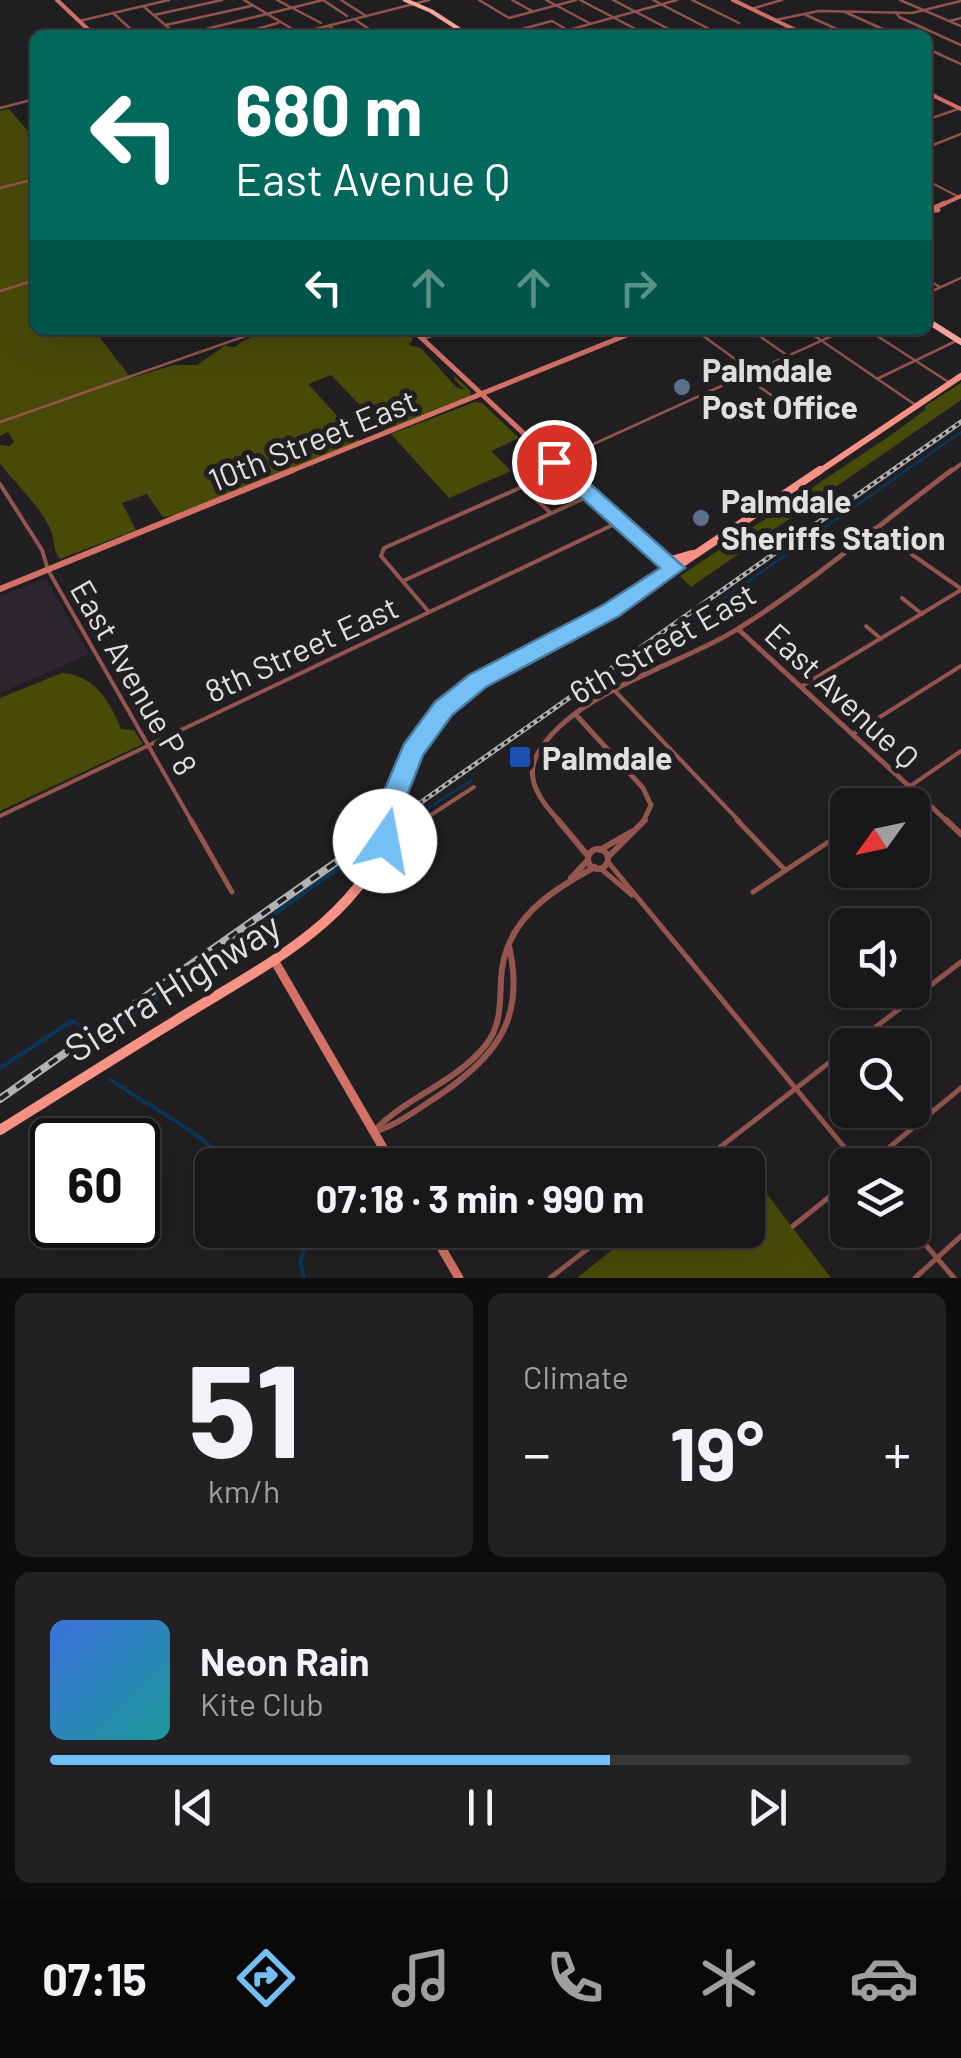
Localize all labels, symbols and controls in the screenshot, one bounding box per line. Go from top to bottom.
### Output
text: 680 m [235,66,423,150]
icon: left [70,70,200,200]
text: East Avenue Q [235,151,510,205]
icon: left [296,260,351,315]
icon: ahead [401,260,456,315]
icon: ahead [506,260,561,315]
icon: right [611,260,666,315]
place label: Palmdale Post Office [702,350,858,425]
marker: Palmdale Post Office [671,376,693,398]
street label: 10th Street East [202,380,422,498]
pin [512,420,597,505]
icon: arrive [527,435,582,490]
place label: Palmdale Sheriffs Station [721,481,946,556]
marker: Palmdale Sheriffs Station [690,507,712,529]
street label: East Avenue P 8 [64,573,206,781]
street label: 6th Street East [562,573,762,711]
street label: 8th Street East [199,587,403,709]
street label: East Avenue Q [758,614,928,776]
place label: Palmdale [542,738,673,776]
marker: Palmdale [507,744,533,770]
north arrow [830,788,930,888]
map controls [830,788,930,1248]
position arrow [333,789,437,893]
street label: Sierra Highway [56,901,288,1071]
button: sound [830,908,930,1008]
button: search [830,1028,930,1128]
speed limit sign: 60 [30,1118,160,1248]
button: layers [830,1148,930,1248]
text: 07:18 · 3 min · 990 m [316,1175,644,1221]
text: 51 [187,1328,301,1484]
text: Climate [523,1357,629,1395]
text: 19° [670,1406,764,1496]
text: − [523,1419,551,1485]
text: + [883,1419,911,1485]
text: km/h [208,1471,280,1509]
text: Neon Rain [200,1638,369,1684]
text: Kite Club [200,1684,324,1722]
icon: previous [166,1780,221,1835]
icon: pause [453,1780,508,1835]
icon: next [740,1780,795,1835]
icon: directions [231,1943,301,2013]
icon: music [386,1943,456,2013]
icon: phone [540,1943,610,2013]
icon: climate [694,1943,764,2013]
icon: car [849,1943,919,2013]
text: 07:15 [42,1951,147,2005]

